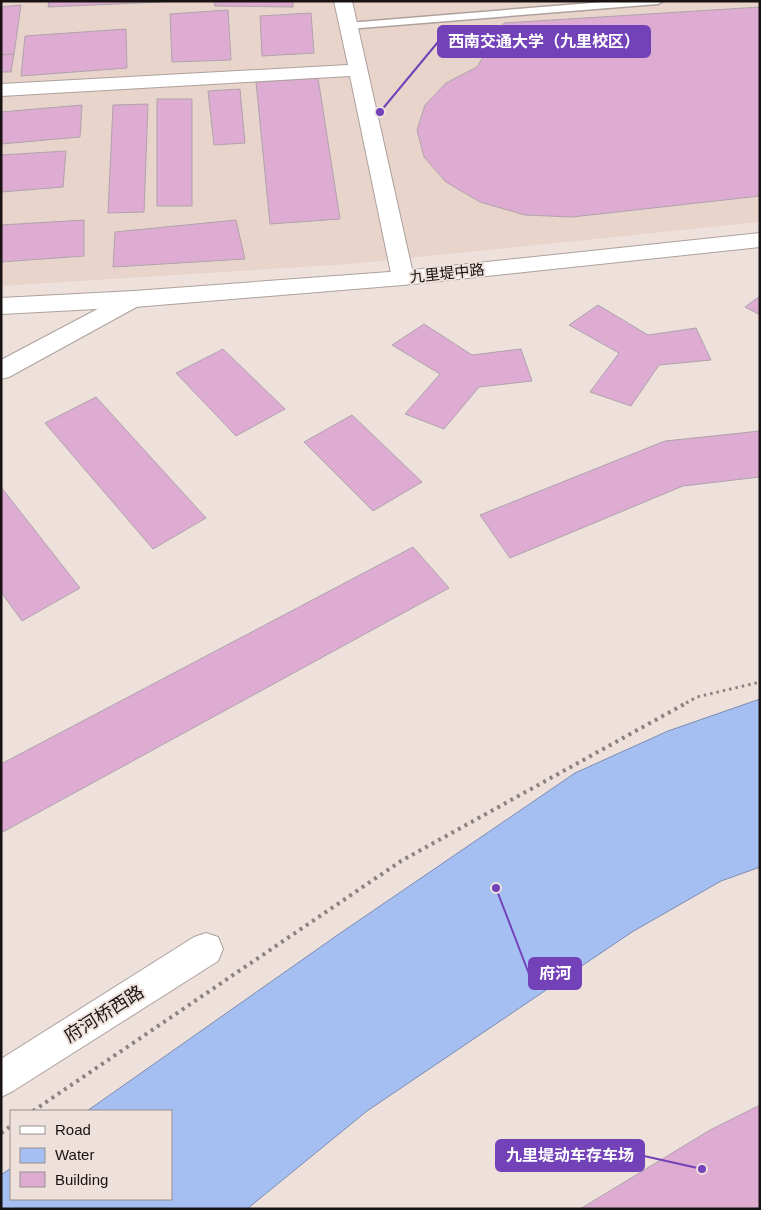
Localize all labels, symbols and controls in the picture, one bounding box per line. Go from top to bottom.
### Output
callout: 西南交通大学（九里校区） [438,26,650,57]
text: 西南交通大学（九里校区） [448,32,640,50]
street label: 九里堤中路 [409,261,485,285]
callout: 府河 [529,958,581,989]
text: 府河 [539,965,571,982]
street label: 府河桥西路 [61,982,147,1046]
legend [10,1110,172,1200]
text: Road [55,1121,91,1138]
callout: 九里堤动车存车场 [496,1140,644,1171]
text: Water [55,1146,94,1163]
text: 九里堤动车存车场 [506,1147,634,1164]
text: Building [55,1171,108,1188]

